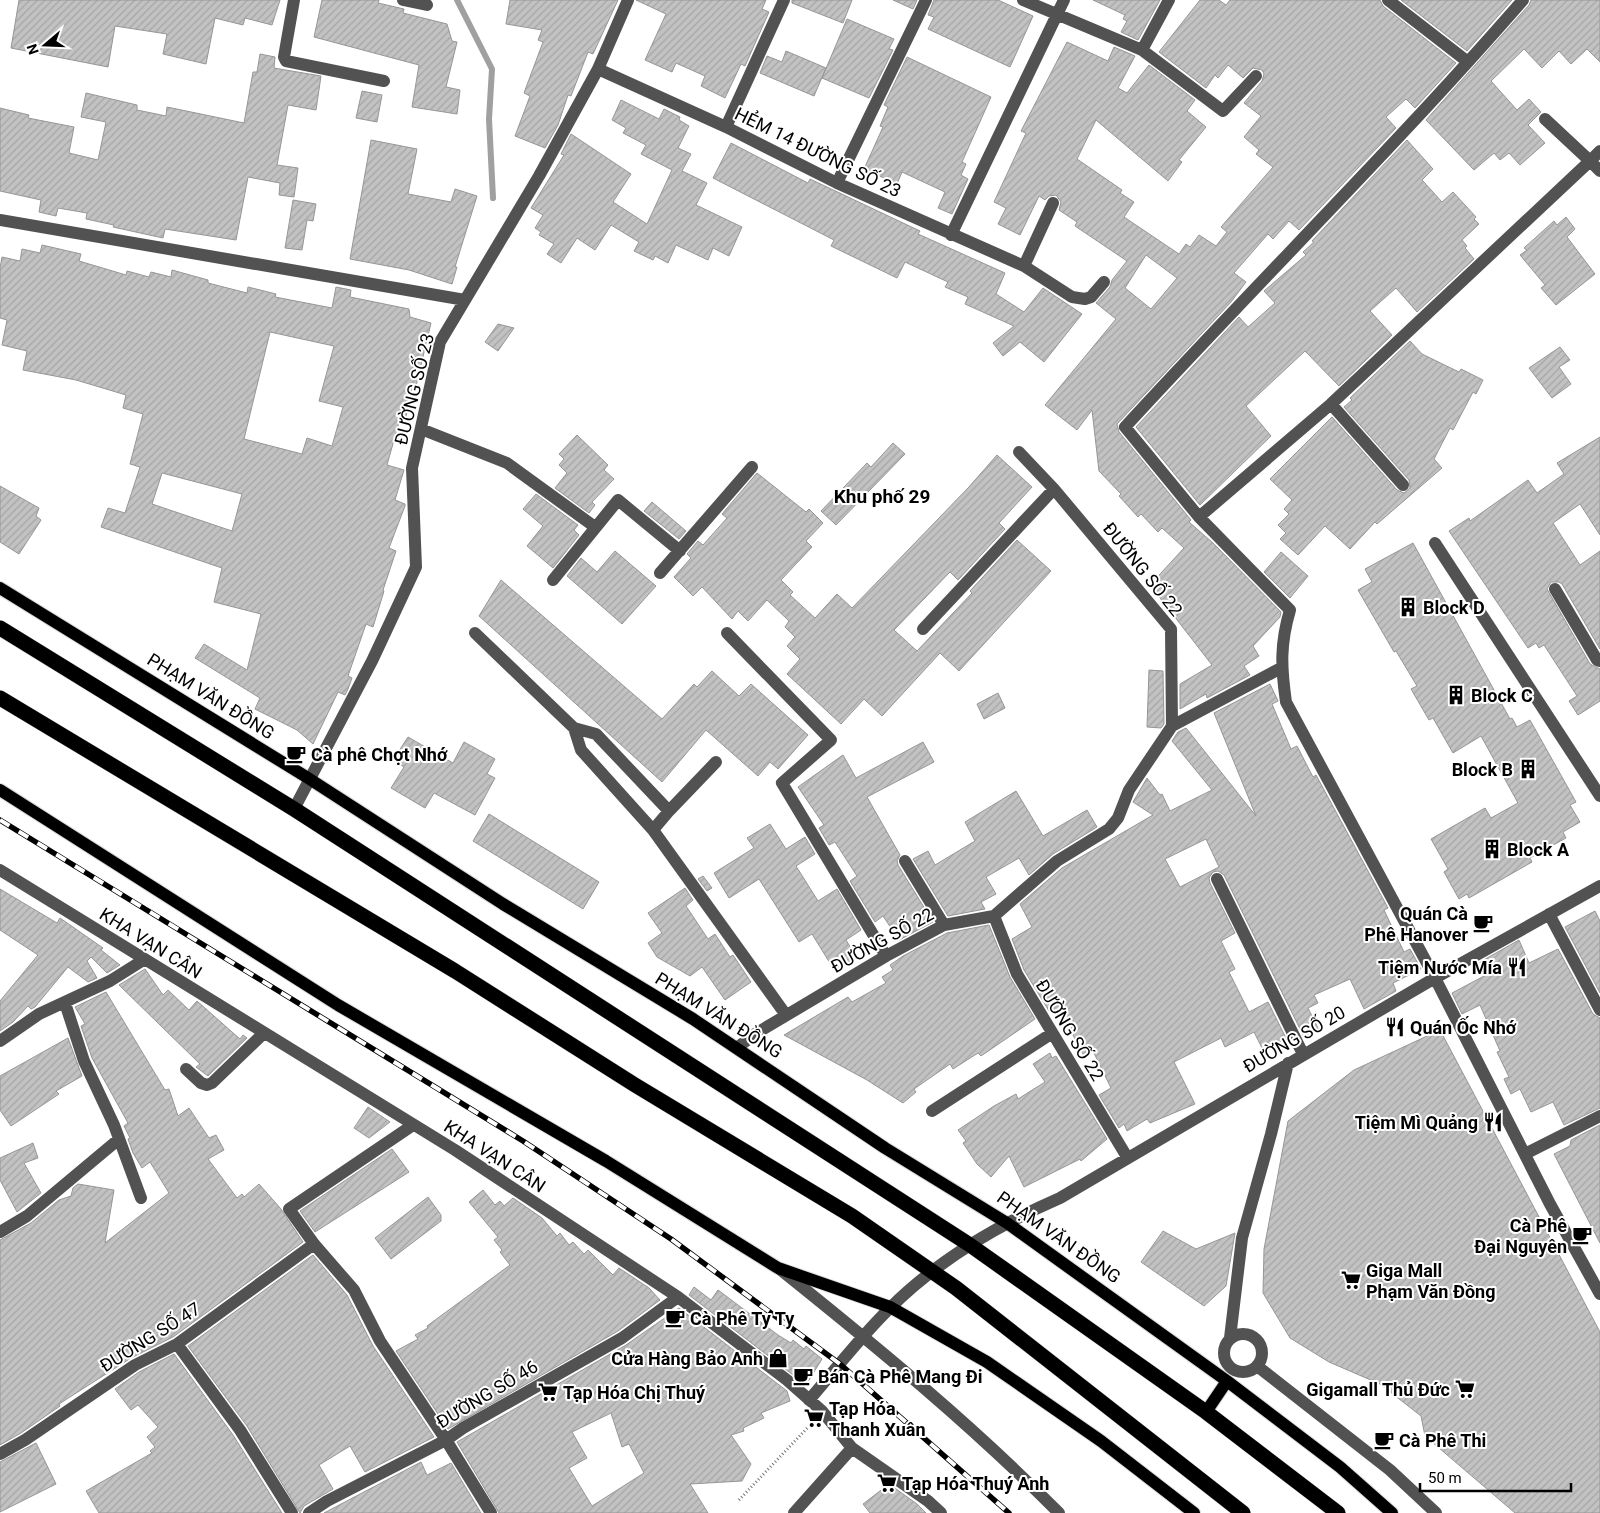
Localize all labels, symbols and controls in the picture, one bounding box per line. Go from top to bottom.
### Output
north arrow [20,20,70,70]
text: N [24,42,42,57]
street label: HẺM 14 ĐƯỜNG SỐ 23 [731,102,905,201]
street label: ĐƯỜNG SỐ 23 [389,331,438,447]
district label: Khu phố 29 [834,485,930,508]
street label: ĐƯỜNG SỐ 22 [1099,517,1188,620]
building icon: Block D [1397,596,1419,618]
place label: Block D [1423,597,1485,618]
street label: PHẠM VĂN ĐỒNG [144,648,279,744]
building icon: Block C [1445,684,1467,706]
place label: Block C [1471,685,1533,706]
cafe icon: Cà phê Chợt Nhớ [285,743,307,765]
place label: Cà phê Chợt Nhớ [311,744,448,765]
building icon: Block B [1517,758,1539,780]
place label: Block B [1452,759,1513,780]
building icon: Block A [1481,838,1503,860]
place label: Block A [1507,839,1570,860]
street label: ĐƯỜNG SỐ 22 [826,902,937,977]
street label: KHA VẠN CÂN [96,903,206,983]
place label: Quán Cà Phê Hanover [1364,903,1468,945]
cafe icon: Quán Cà Phê Hanover [1472,912,1494,934]
restaurant icon: Tiệm Nước Mía [1506,956,1528,978]
place label: Tiệm Nước Mía [1378,957,1502,978]
street label: PHẠM VĂN ĐỒNG [652,967,787,1063]
street label: ĐƯỜNG SỐ 22 [1032,975,1109,1084]
street label: ĐƯỜNG SỐ 20 [1239,1000,1349,1077]
restaurant icon: Quán Ốc Nhớ [1384,1016,1406,1038]
place label: Quán Ốc Nhớ [1410,1016,1517,1038]
restaurant icon: Tiệm Mì Quảng [1482,1111,1504,1133]
place label: Tiệm Mì Quảng [1355,1112,1478,1133]
street label: KHA VẠN CÂN [440,1115,550,1197]
street label: PHẠM VĂN ĐỒNG [993,1186,1125,1287]
place label: Cà Phê Đại Nguyên [1474,1215,1567,1257]
cafe icon: Cà Phê Đại Nguyên [1571,1224,1593,1246]
place label: Giga Mall Phạm Văn Đồng [1366,1260,1495,1302]
supermarket icon: Giga Mall Phạm Văn Đồng [1340,1269,1362,1291]
street label: ĐƯỜNG SỐ 47 [95,1297,204,1376]
cafe icon: Cà Phê Ty Ty [664,1307,686,1329]
place label: Cà Phê Ty Ty [690,1308,795,1329]
shop icon: Cửa Hàng Bảo Anh [767,1347,789,1369]
place label: Cửa Hàng Bảo Anh [611,1348,763,1369]
street label: ĐƯỜNG SỐ 46 [432,1355,541,1432]
cafe icon: Bán Cà Phê Mang Đi [792,1365,814,1387]
place label: Bán Cà Phê Mang Đi [818,1366,982,1387]
supermarket icon: Gigamall Thủ Đức [1454,1378,1476,1400]
place label: Gigamall Thủ Đức [1306,1379,1450,1400]
supermarket icon: Tạp Hóa Chị Thuý [537,1381,559,1403]
place label: Tạp Hóa Chị Thuý [563,1382,706,1403]
place label: Tạp Hóa Thanh Xuân [829,1398,926,1440]
supermarket icon: Tạp Hóa Thanh Xuân [803,1407,825,1429]
cafe icon: Cà Phê Thi [1373,1429,1395,1451]
place label: Cà Phê Thi [1399,1430,1486,1451]
scale bar [1420,1460,1571,1492]
text: 50 m [1428,1469,1462,1487]
supermarket icon: Tạp Hóa Thuý Anh [876,1472,898,1494]
place label: Tạp Hóa Thuý Anh [902,1473,1049,1494]

